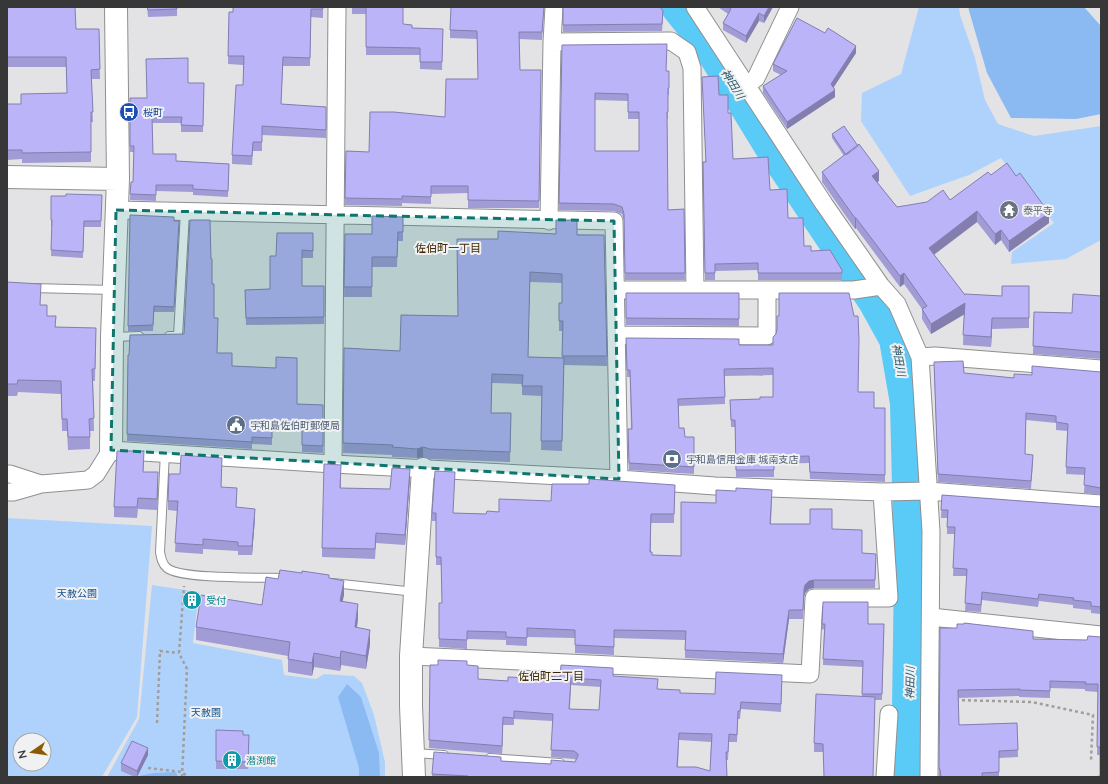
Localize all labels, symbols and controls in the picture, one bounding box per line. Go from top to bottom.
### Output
water label: 神田川 [718,66,748,103]
bus stop icon: 桜町 [118,101,140,123]
place label: 桜町 [143,106,163,119]
temple icon: 泰平寺 [998,199,1020,221]
place label: 泰平寺 [1023,204,1053,217]
district label: 佐伯町一丁目 [415,241,481,255]
water label: 神田川 [889,342,909,379]
public building icon: 宇和島佐伯町郵便局 [225,414,247,436]
place label: 宇和島佐伯町郵便局 [250,419,340,432]
bank icon: 宇和島信用金庫 城南支店 [661,448,683,470]
place label: 宇和島信用金庫 城南支店 [686,453,799,466]
park label: 天赦公園 [57,587,97,600]
building icon: 受付 [181,589,203,611]
place label: 受付 [206,594,226,607]
water label: 神田川 [903,665,917,700]
district label: 佐伯町二丁目 [518,669,584,683]
park label: 天赦園 [191,706,221,719]
north arrow [12,732,52,772]
text: N [15,749,30,760]
building icon: 潜渕館 [221,749,243,771]
place label: 潜渕館 [246,754,276,767]

